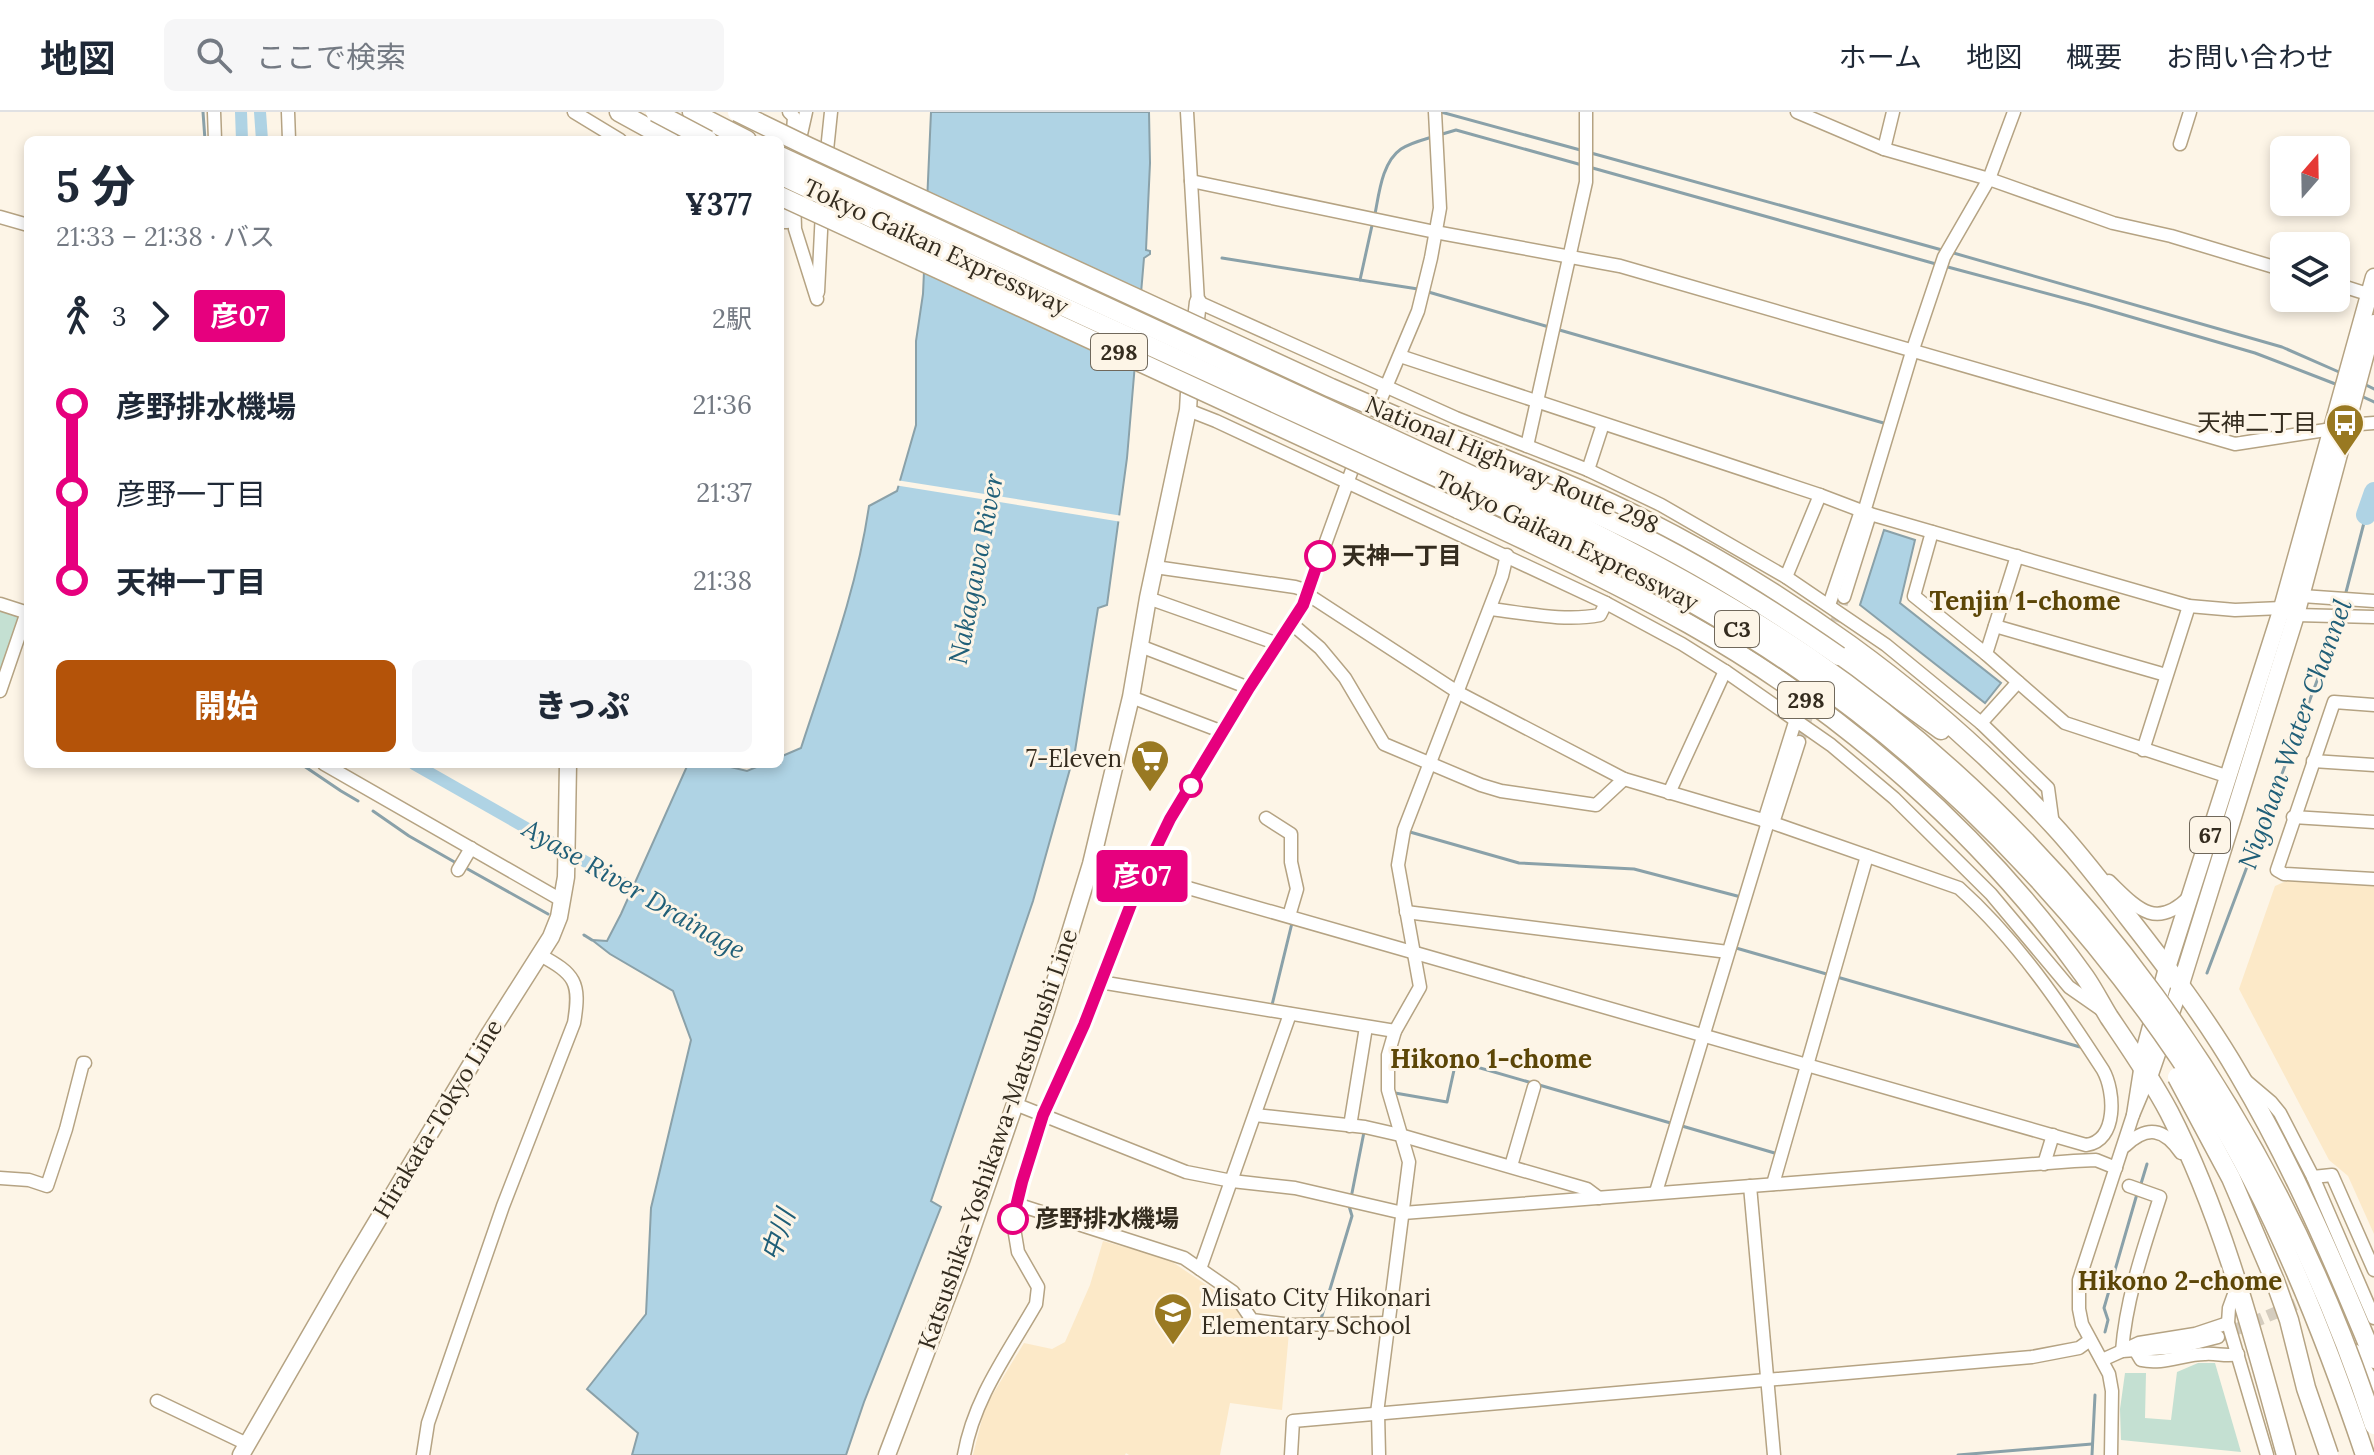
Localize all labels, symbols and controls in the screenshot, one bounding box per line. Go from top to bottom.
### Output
search box [164,19,724,91]
icon: search [192,33,236,77]
text: 地図 [40,34,116,82]
text: ここで検索 [256,38,406,76]
text: ホーム [1839,39,1922,75]
text: 地図 [1966,39,2022,75]
text: 概要 [2066,39,2122,75]
text: お問い合わせ [2166,39,2334,75]
north arrow [2270,136,2350,216]
map controls [2270,136,2350,312]
text: 5 分 [56,158,135,214]
street label: Tokyo Gaikan Expressway [799,172,1074,322]
text: ¥377 [685,185,752,223]
text: 21:33 – 21:38 · バス [56,220,275,253]
button: layers [2270,232,2350,312]
icon: walk [56,294,100,338]
icon: forward [138,294,182,338]
text: 彦07 [210,298,269,334]
text: 3 [112,300,126,333]
text: 2駅 [712,302,752,335]
road number: 298 [1091,334,1147,370]
text: 彦野排水機場 [116,387,296,425]
text: 21:36 [693,388,752,421]
street label: National Highway Route 298 [1361,389,1664,541]
bus stop icon: 天神二丁目 [2324,402,2366,457]
place label: 天神二丁目 [2197,407,2317,438]
street label: Tokyo Gaikan Expressway [1431,463,1704,618]
water label: Nakagawa River [941,471,1010,667]
text: 彦野一丁目 [116,475,266,513]
text: 21:37 [696,476,752,509]
place label: 天神一丁目 [1342,540,1462,571]
marker: 天神一丁目 [1305,541,1335,571]
text: 天神一丁目 [116,563,266,601]
text: 21:38 [693,564,752,597]
district label: Tenjin 1-chome [1930,584,2120,617]
water label: Nigohan Water Channel [2230,594,2359,873]
road number: C3 [1715,611,1759,647]
button: 開始 [56,660,396,752]
button: きっぷ [412,660,752,752]
road number: 298 [1778,682,1834,718]
supermarket icon: 7-Eleven [1129,738,1171,793]
place label: 7-Eleven [1026,743,1122,774]
unlabelled marker [1180,775,1202,797]
water label: Ayase River Drainage [516,811,752,966]
road number: 67 [2190,817,2230,853]
line badge: 彦07 [1096,850,1188,902]
text: 彦07 [1113,858,1171,894]
street label: Katsushika-Yoshikawa-Matsubushi Line [911,924,1084,1353]
street label: Hirakata-Tokyo Line [366,1013,509,1224]
district label: Hikono 1-chome [1390,1042,1592,1075]
water label: 中川 [753,1202,803,1265]
place label: 彦野排水機場 [1035,1203,1179,1234]
marker: 彦野排水機場 [998,1204,1028,1234]
district label: Hikono 2-chome [2078,1264,2282,1297]
place label: Misato City Hikonari Elementary School [1201,1282,1431,1341]
school or university icon: Misato City Hikonari Elementary School [1152,1291,1194,1346]

